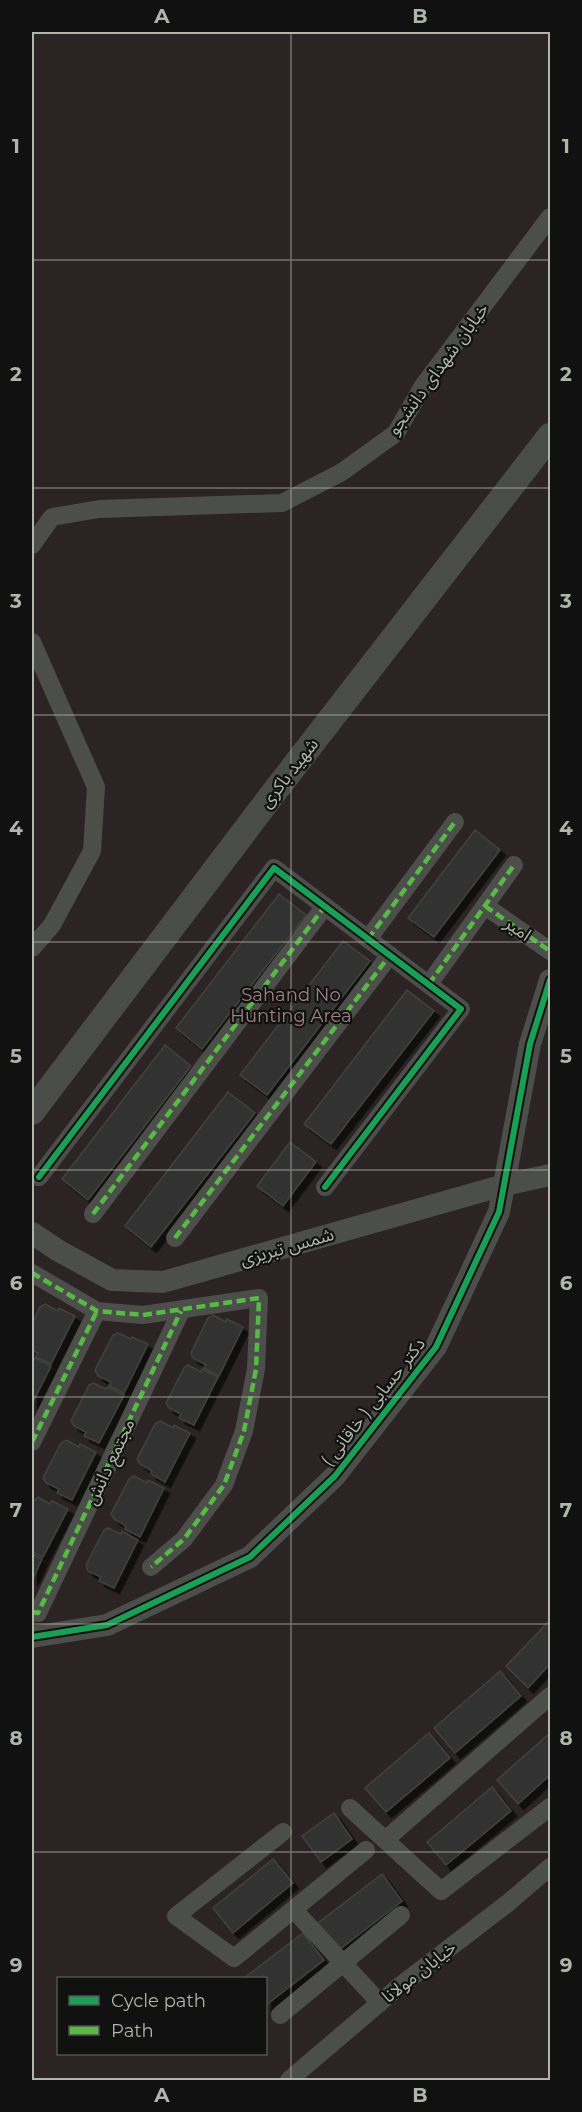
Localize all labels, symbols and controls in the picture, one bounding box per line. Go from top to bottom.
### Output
text: A [153,4,170,28]
text: B [412,4,428,28]
text: 1 [12,134,20,158]
text: 1 [562,134,570,158]
street label: خیابان شهدای دانشجو [383,299,493,439]
text: 2 [10,362,22,386]
text: 2 [560,362,572,386]
text: 3 [9,589,22,613]
text: 3 [559,589,572,613]
street label: شهید باکری [255,734,323,812]
text: 4 [9,816,23,840]
text: 4 [559,816,573,840]
street label: امیر [500,912,536,946]
park label: Sahand No Hunting Area [230,984,352,1027]
text: 5 [10,1044,22,1068]
text: 5 [560,1044,572,1068]
street label: شمس تبریزی [238,1223,336,1271]
text: 6 [10,1271,23,1295]
text: 6 [560,1271,573,1295]
street label: دکتر حسابی ( خاقانی ) [316,1333,430,1471]
street label: مجتمع دانش [80,1415,142,1510]
text: 7 [10,1498,22,1522]
text: 7 [560,1498,572,1522]
text: 8 [9,1726,23,1750]
text: 8 [559,1726,573,1750]
street label: خیابان مولانا [377,1936,461,2008]
text: 9 [10,1953,22,1977]
text: 9 [560,1953,572,1977]
legend [57,1977,267,2055]
text: Cycle path [111,1990,206,2012]
text: Path [111,2020,154,2042]
text: A [153,2083,170,2107]
text: B [412,2083,428,2107]

